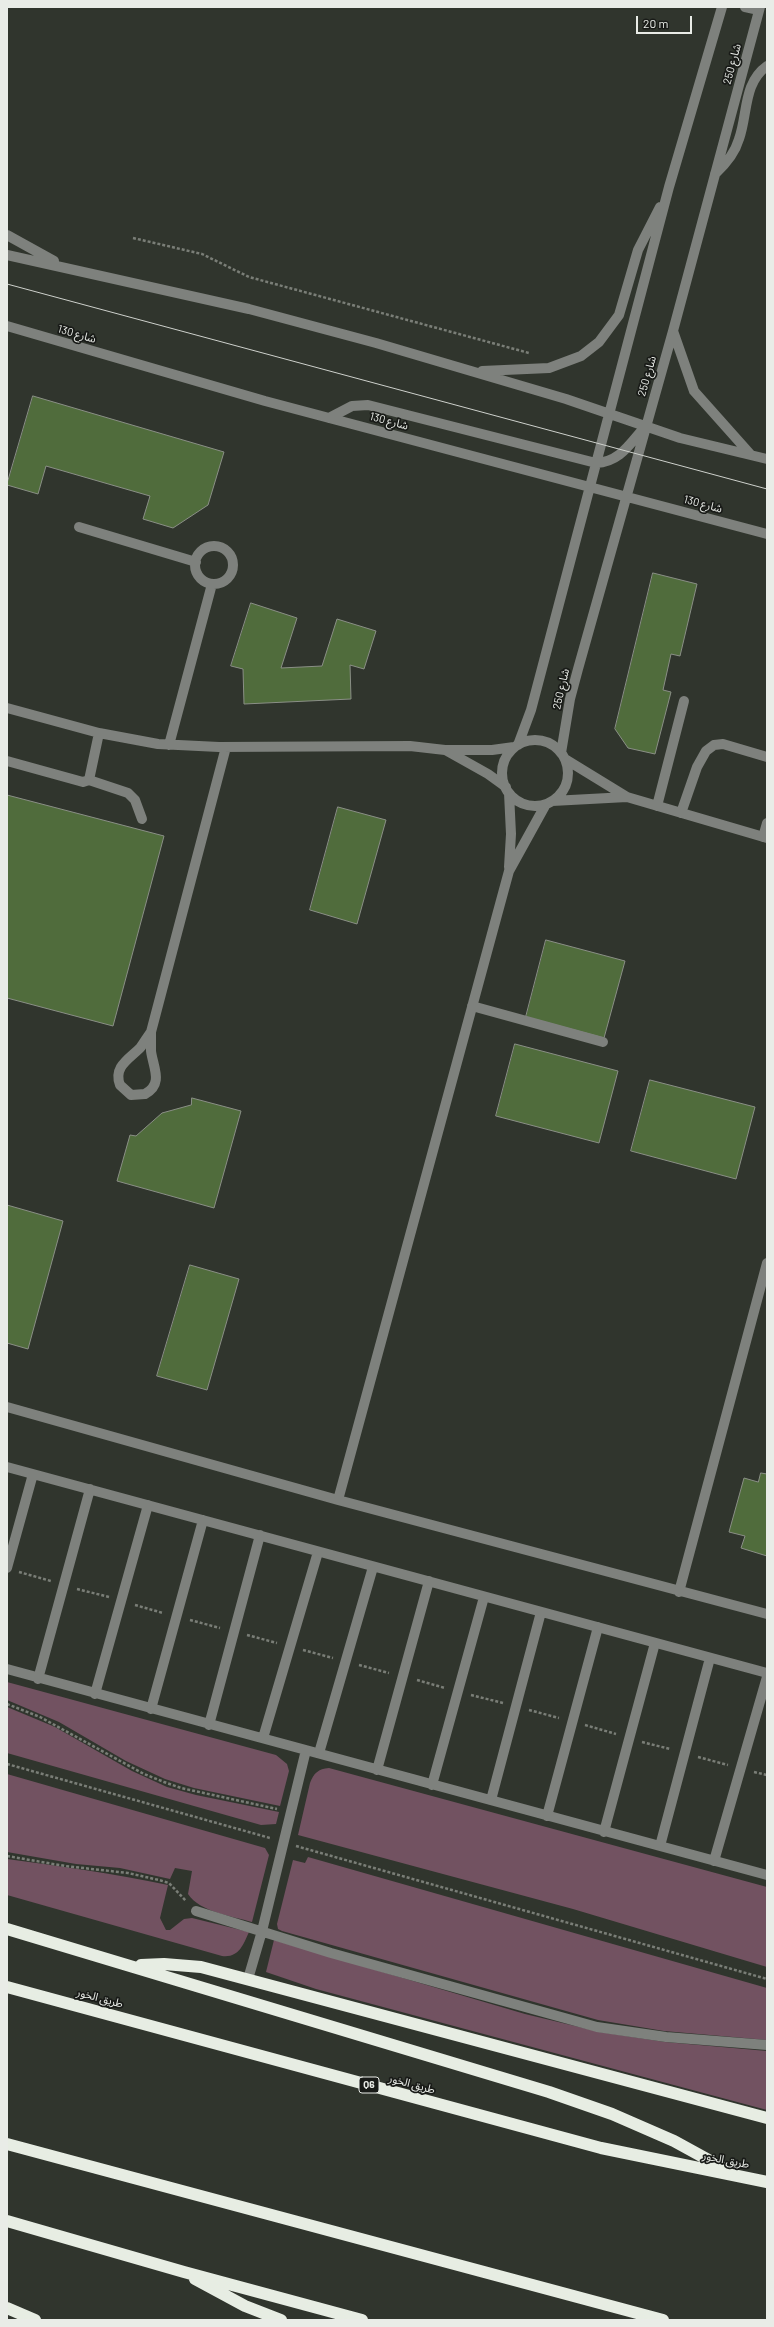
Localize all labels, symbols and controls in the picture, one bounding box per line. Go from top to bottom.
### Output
scale bar [638,8,694,34]
text: 20 m [643,16,669,30]
street label: شارع 250 [720,42,744,86]
street label: شارع 130 [56,322,98,346]
street label: شارع 250 [635,354,659,398]
street label: شارع 130 [368,410,410,432]
street label: شارع 130 [682,493,724,515]
street label: شارع 250 [550,667,572,711]
street label: طريق الخور [75,1985,125,2011]
street label: طريق الخور [387,2071,437,2097]
road number: Q6 [359,2077,379,2093]
street label: طريق الخور [701,2149,751,2171]

